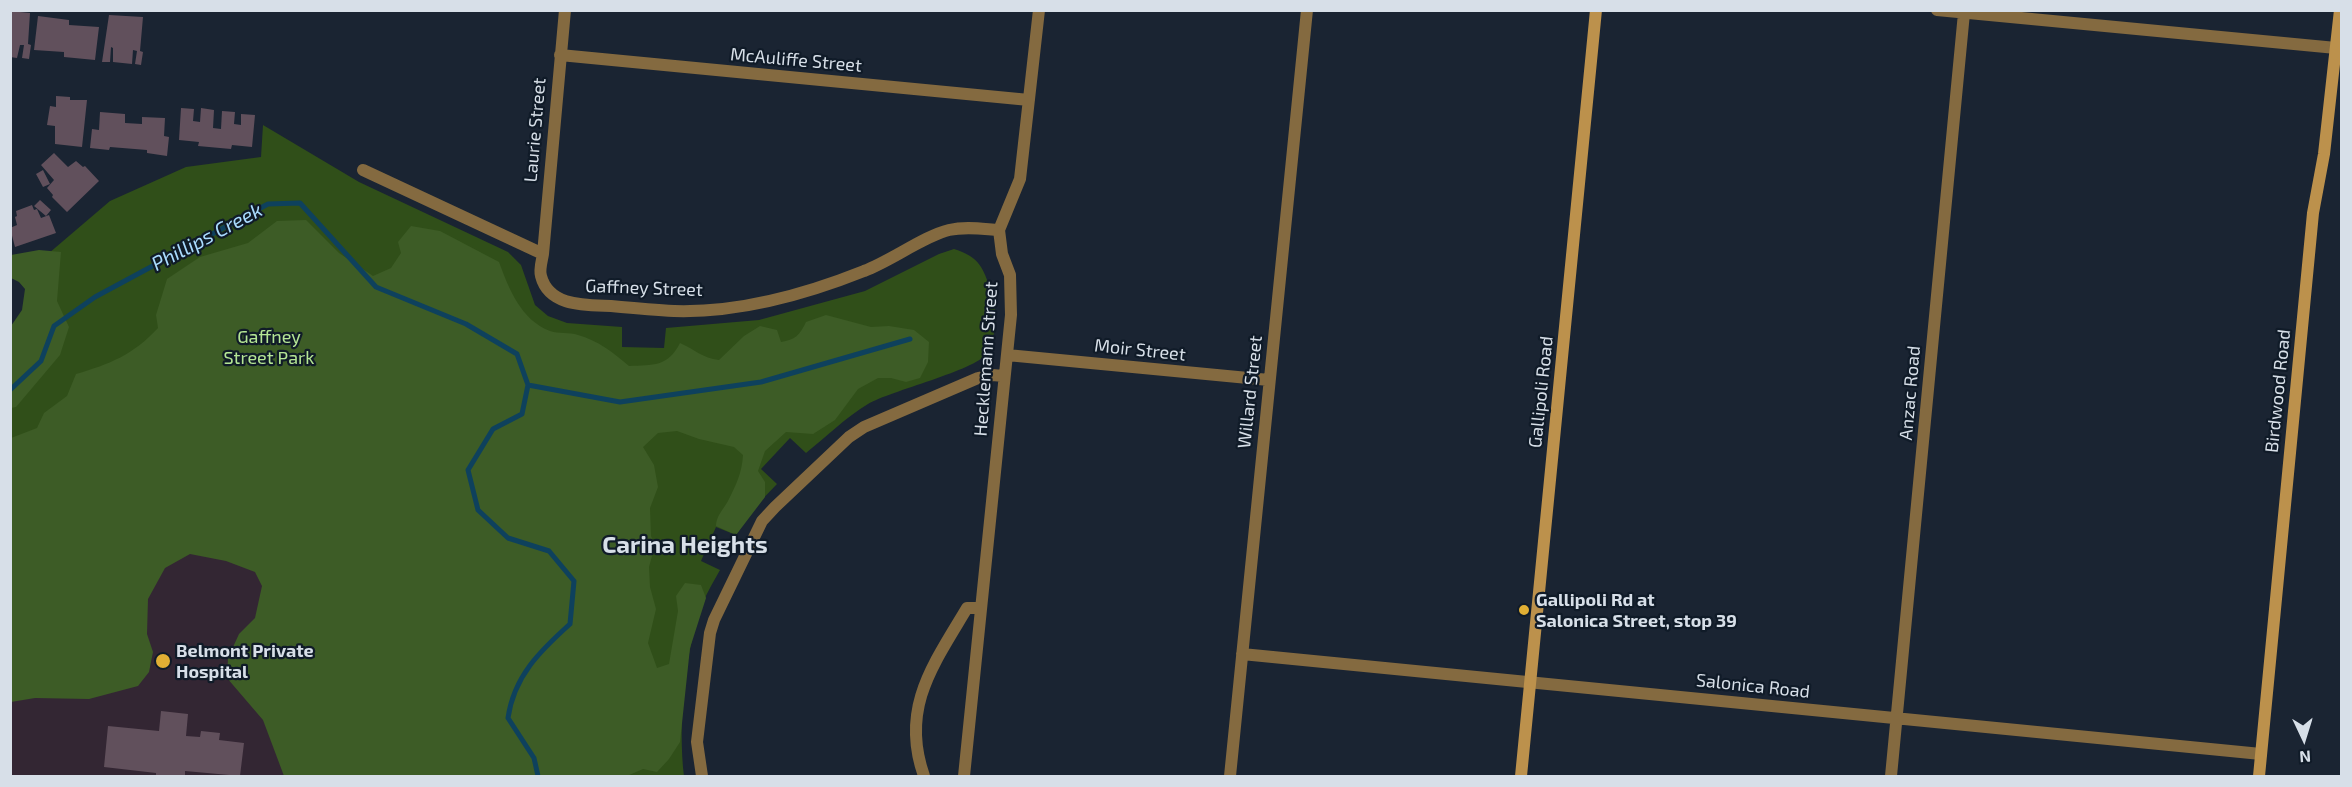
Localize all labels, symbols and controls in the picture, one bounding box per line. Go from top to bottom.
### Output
street label: McAuliffe Street [729,43,863,77]
street label: Laurie Street [520,77,550,183]
water label: Phillips Creek [148,198,266,276]
street label: Gaffney Street [585,275,703,301]
street label: Hecklemann Street [970,281,1002,437]
park label: Gaffney Street Park [224,326,314,368]
street label: Birdwood Road [2261,328,2295,454]
street label: Moir Street [1093,334,1187,366]
street label: Willard Street [1233,334,1267,450]
street label: Gallipoli Road [1524,335,1558,449]
street label: Anzac Road [1895,345,1925,441]
district label: Carina Heights [602,531,768,559]
place label: Gallipoli Rd at Salonica Street, stop 39 [1536,589,1737,632]
marker: Gallipoli Rd at Salonica Street, stop 39 [1517,603,1531,617]
place label: Belmont Private Hospital [176,640,314,682]
marker: Belmont Private Hospital [154,652,172,670]
street label: Salonica Road [1695,669,1811,703]
north arrow [2274,709,2334,769]
text: N [2299,748,2312,767]

